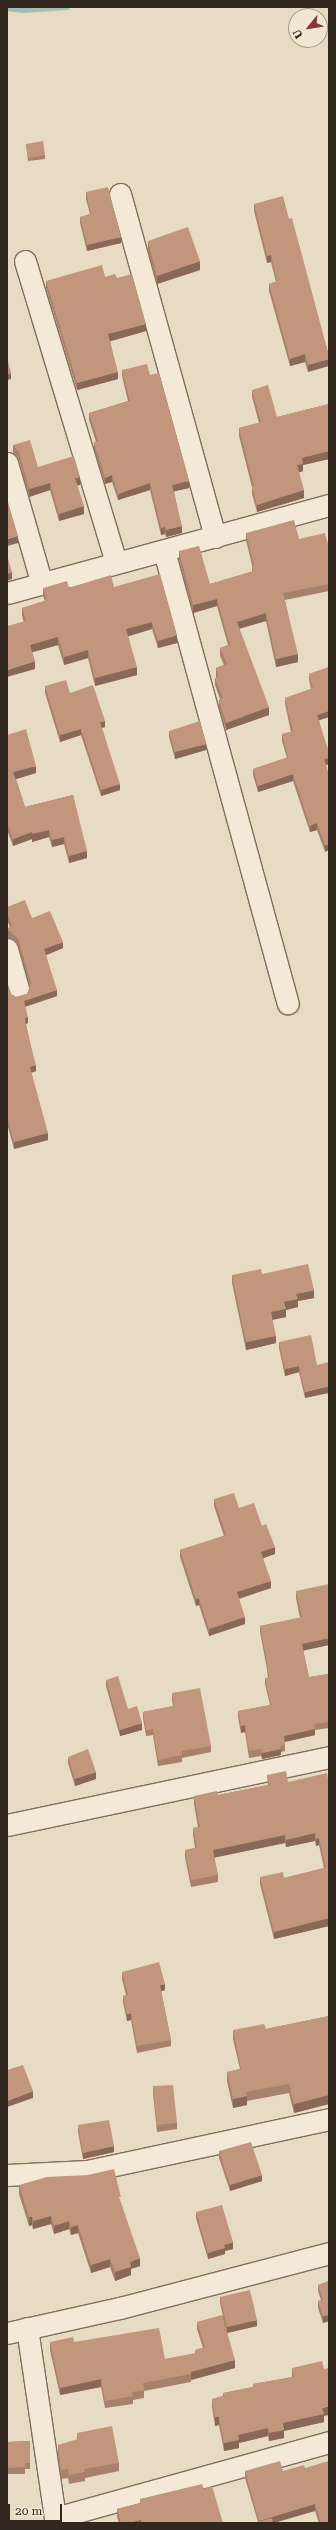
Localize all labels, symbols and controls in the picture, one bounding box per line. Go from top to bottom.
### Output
north arrow [288,8,328,48]
text: U [290,27,306,41]
scale bar [10,2496,64,2522]
text: 20 m [15,2504,42,2518]

